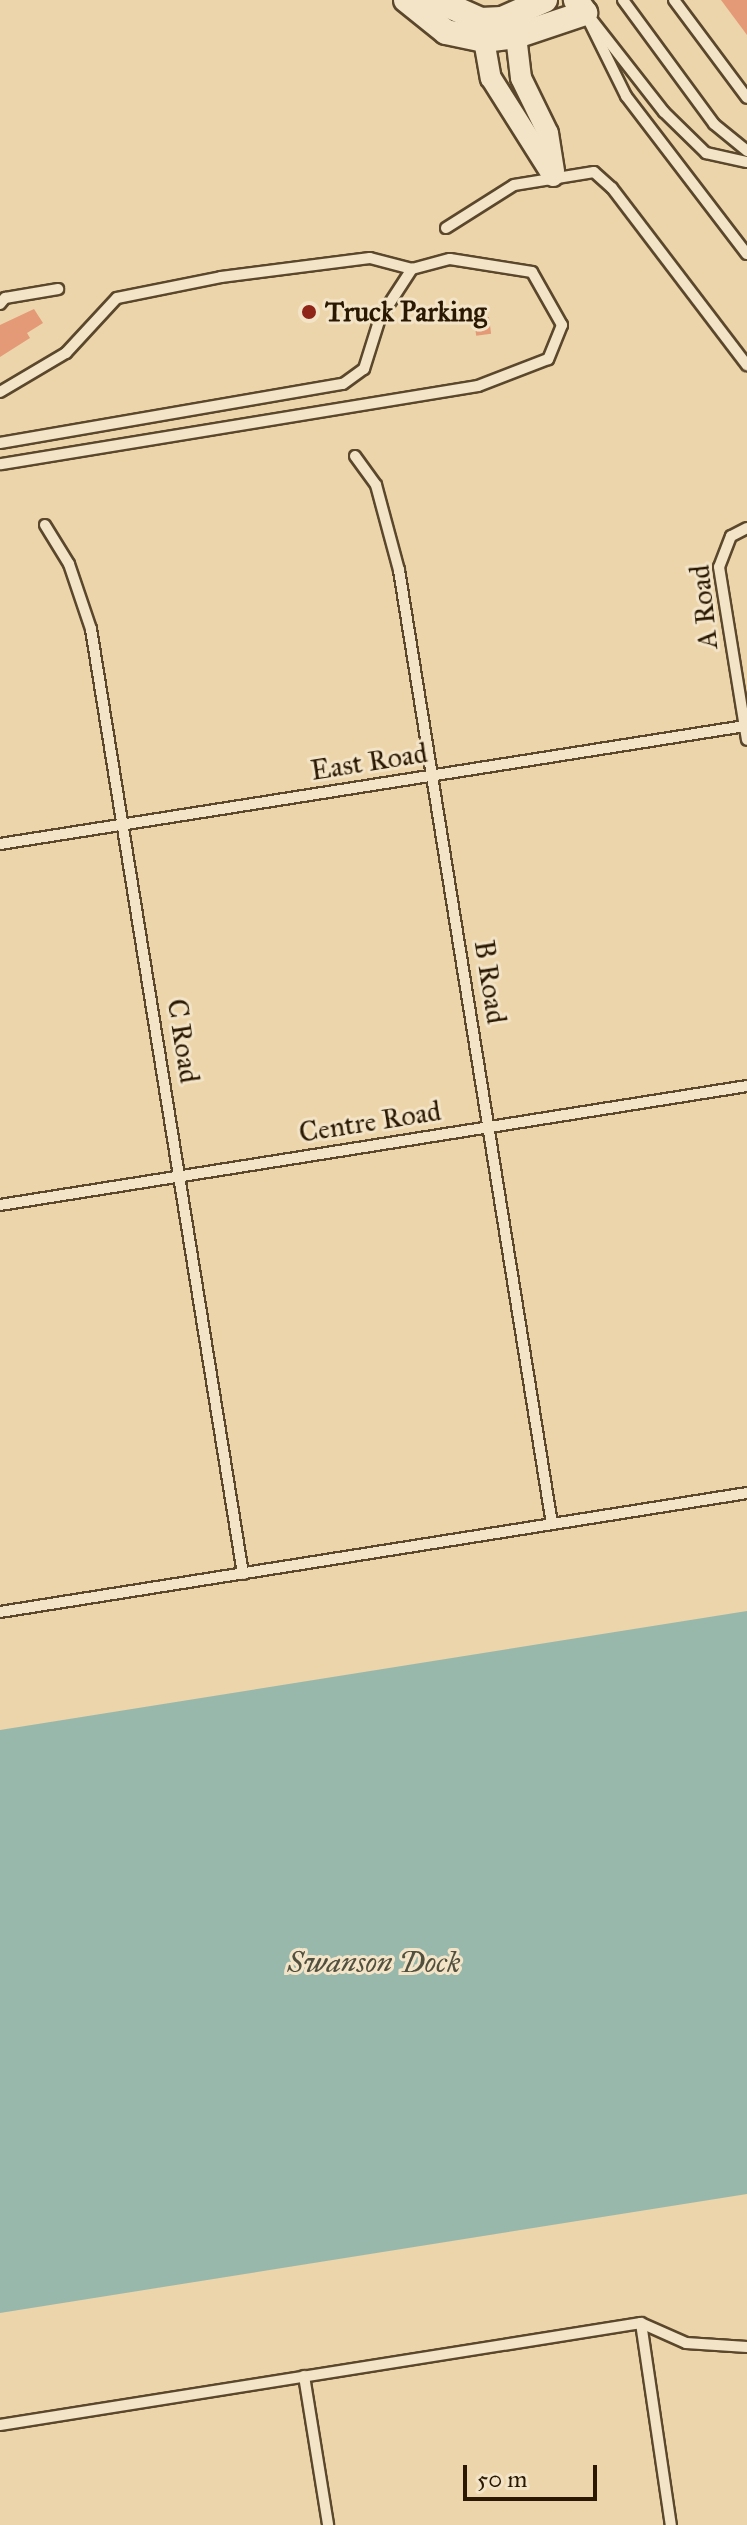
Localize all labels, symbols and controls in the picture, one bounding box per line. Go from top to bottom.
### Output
place label: Truck Parking [325,295,486,329]
marker: Truck Parking [300,303,318,321]
street label: A Road [683,563,725,651]
street label: East Road [308,736,430,788]
street label: B Road [467,938,513,1026]
street label: C Road [160,997,206,1085]
street label: Centre Road [297,1094,443,1150]
water label: Swanson Dock [287,1944,461,1980]
scale bar [467,2449,601,2499]
text: 50 m [477,2464,527,2494]

